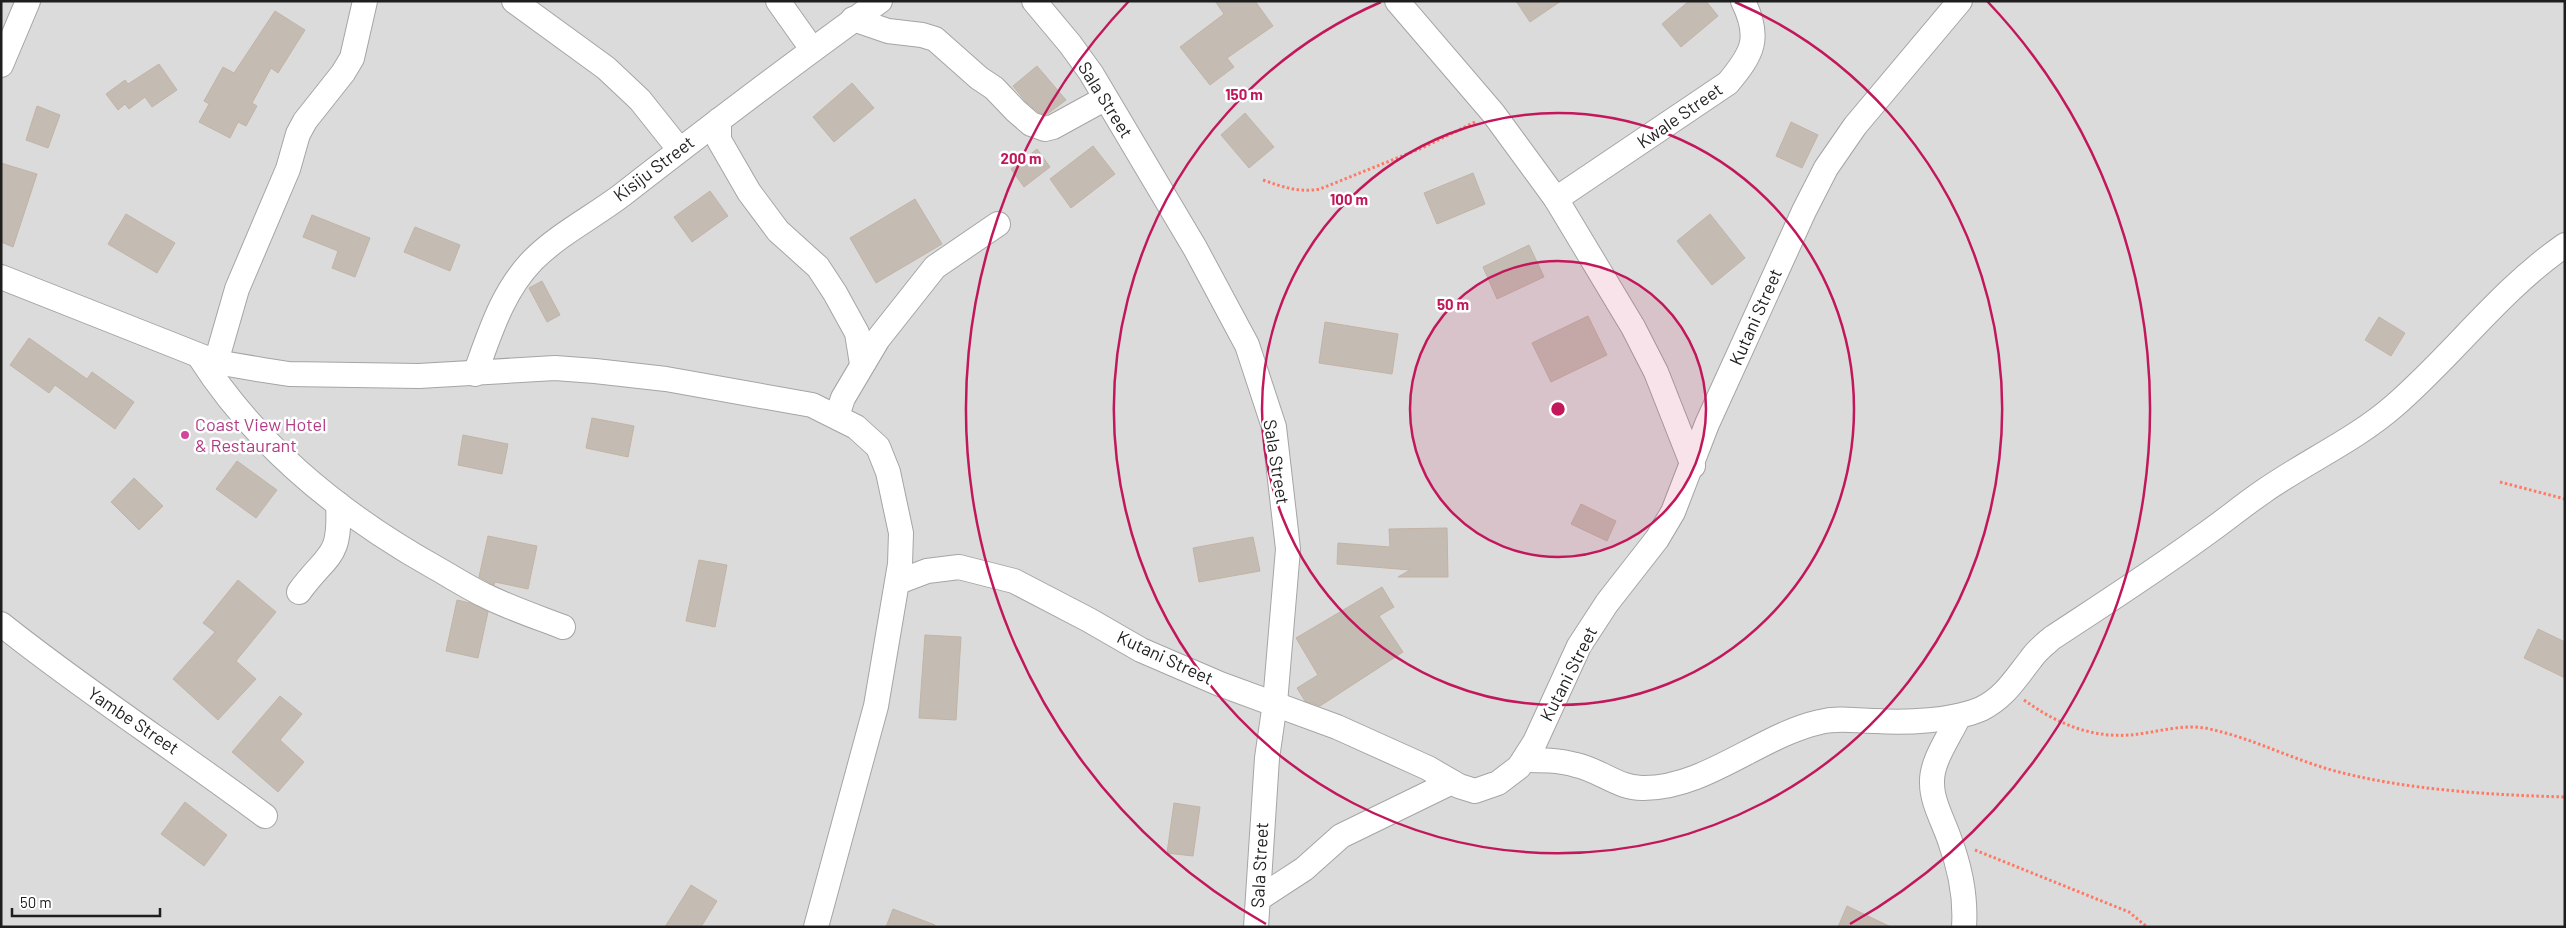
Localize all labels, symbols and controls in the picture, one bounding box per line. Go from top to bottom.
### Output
street label: Sala Street [1074,57,1138,142]
street label: Kwale Street [1633,78,1726,153]
text: 150 m [1225,85,1263,103]
street label: Kisiju Street [609,131,698,206]
text: 200 m [1000,149,1042,167]
text: 100 m [1330,190,1368,208]
street label: Kutani Street [1724,265,1786,368]
text: 50 m [1437,295,1469,313]
centre of rings [1549,400,1567,418]
place label: Coast View Hotel & Restaurant [195,413,326,456]
street label: Sala Street [1259,418,1295,506]
marker: Coast View Hotel & Restaurant [179,429,191,441]
street label: Kutani Street [1535,622,1601,725]
street label: Kutani Street [1114,625,1217,689]
street label: Yambe Street [84,682,183,759]
street label: Sala Street [1246,822,1272,908]
scale bar [12,886,160,918]
text: 50 m [20,893,52,911]

